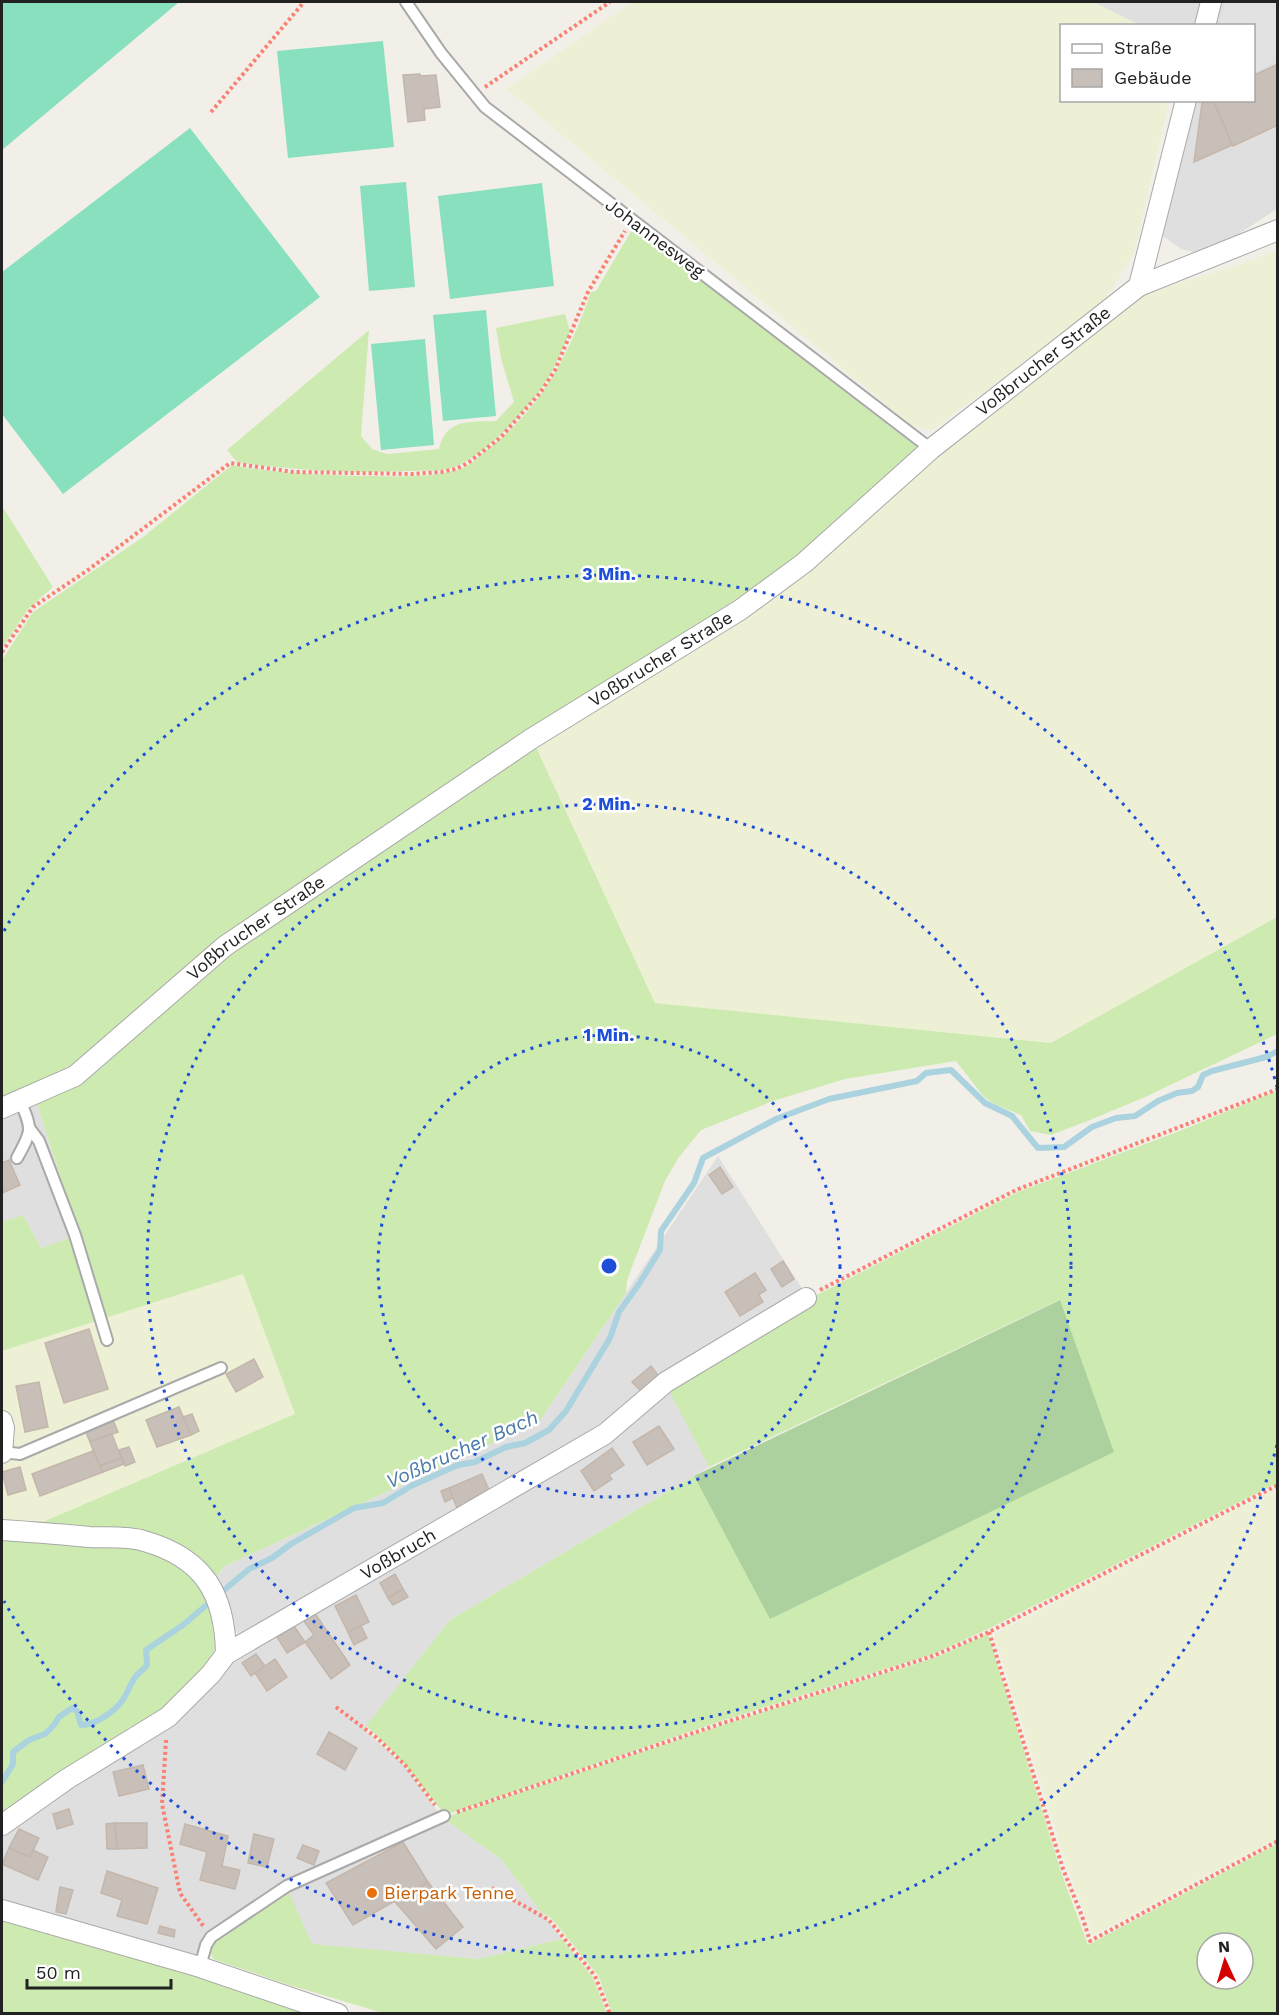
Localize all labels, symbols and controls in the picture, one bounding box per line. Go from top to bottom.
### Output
legend [1060,24,1255,102]
text: Straße [1114,37,1172,58]
text: Gebäude [1114,67,1192,88]
street label: Johannesweg [602,194,709,282]
street label: Voßbrucher Straße [972,301,1114,420]
text: 3 Min. [582,563,636,584]
street label: Voßbrucher Straße [585,606,736,711]
text: 2 Min. [582,793,636,814]
street label: Voßbrucher Straße [182,871,329,984]
text: 1 Min. [584,1024,634,1045]
centre of rings [599,1256,619,1276]
water label: Voßbrucher Bach [382,1405,542,1493]
street label: Voßbruch [356,1524,439,1584]
place label: Bierpark Tenne [384,1882,515,1903]
marker: Bierpark Tenne [365,1886,379,1900]
north arrow [1195,1931,1255,1991]
text: N [1217,1937,1231,1956]
scale bar [27,1952,171,1990]
text: 50 m [36,1962,81,1983]

